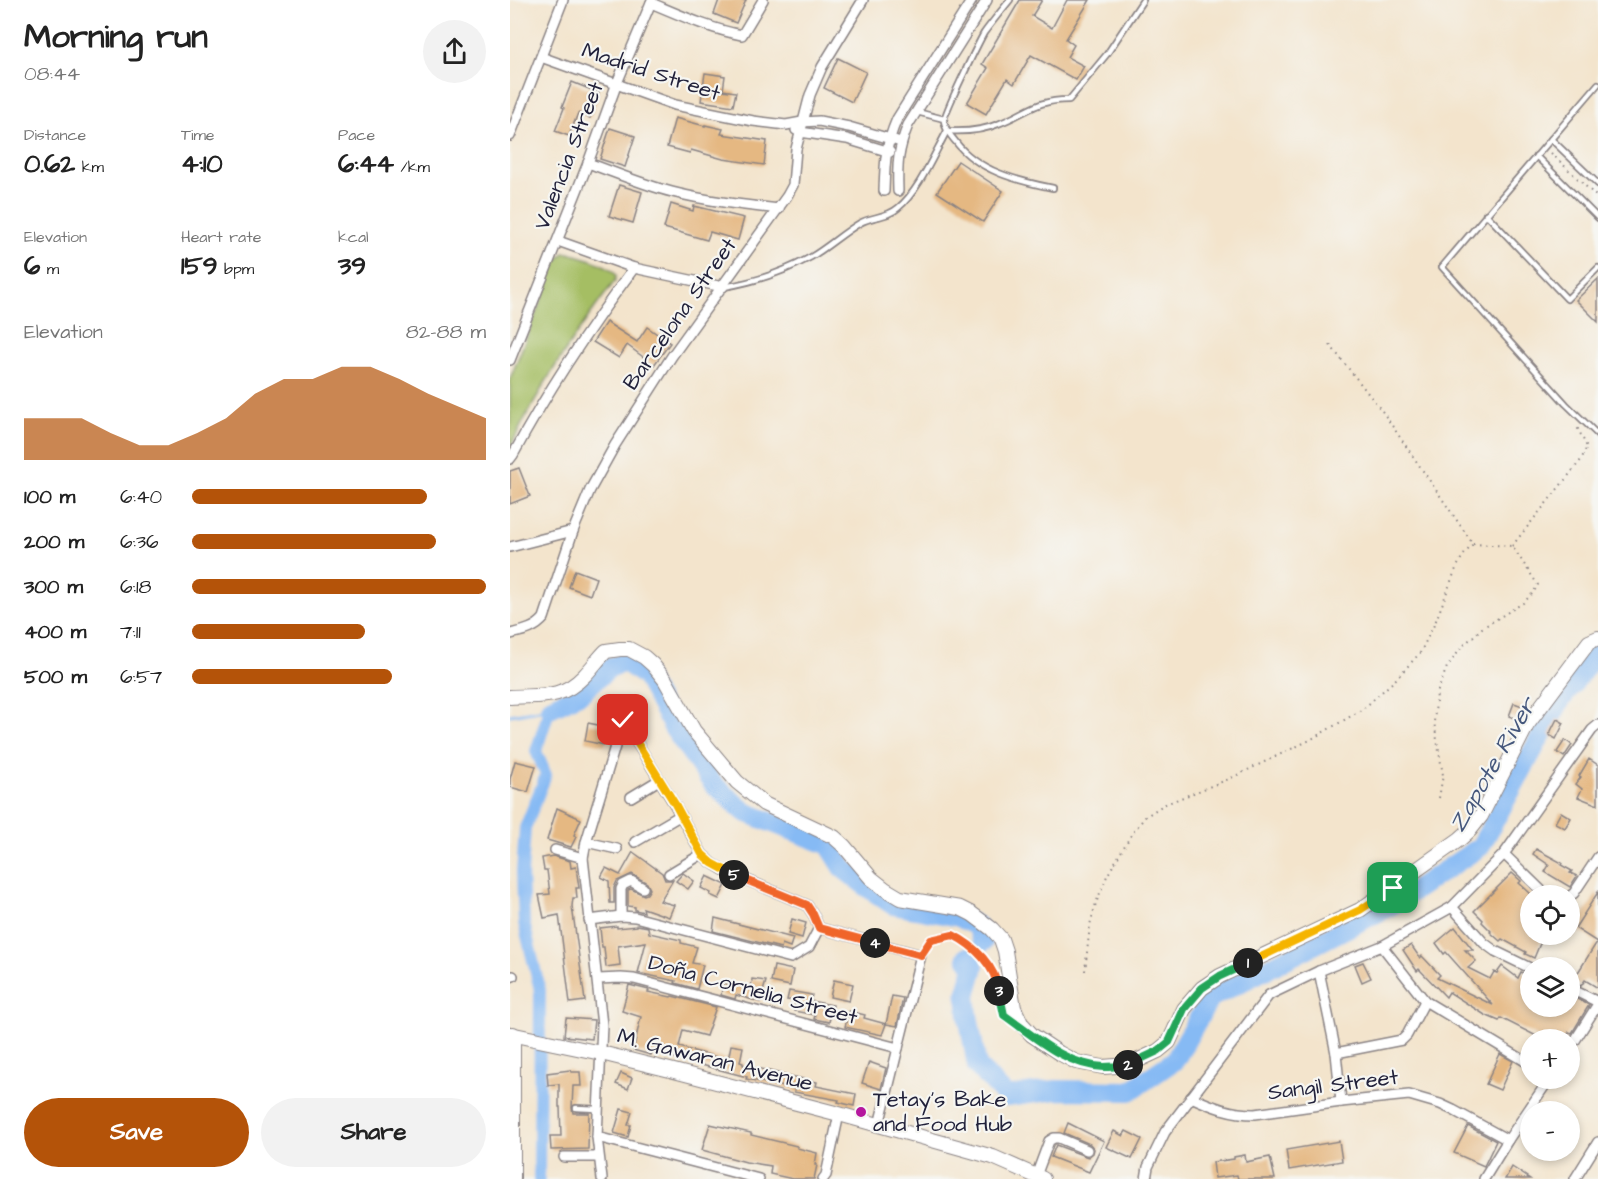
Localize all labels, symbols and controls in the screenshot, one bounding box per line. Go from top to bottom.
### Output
text: Morning run [24,14,208,60]
button: share [423,20,486,83]
street label: Madrid Street [578,35,724,109]
text: 08:44 [24,60,80,88]
street label: Valencia Street [526,77,612,235]
text: Distance [24,124,86,146]
text: Time [181,124,215,146]
text: Pace [338,124,375,146]
text: 0.62 [24,146,75,182]
text: 4:10 [181,146,223,182]
text: 6:44 [338,146,394,182]
text: km [75,156,104,178]
text: /km [394,156,430,178]
text: Elevation [24,226,87,248]
text: Heart rate [181,226,261,248]
text: kcal [338,226,369,248]
street label: Barcelona Street [616,232,744,396]
text: 6 [24,248,40,284]
text: 159 [181,248,218,284]
text: 39 [338,248,366,284]
text: m [40,258,59,280]
text: bpm [218,258,254,280]
text: Elevation [24,318,103,346]
text: 82–88 m [406,318,486,346]
text: 100 m [24,483,75,511]
text: 6:40 [120,483,162,511]
text: 200 m [24,528,84,556]
text: 6:36 [120,528,159,556]
text: 300 m [24,573,83,601]
text: 6:18 [120,573,151,601]
text: 400 m [24,618,86,646]
text: 7:11 [120,618,141,646]
text: 500 m [24,663,87,691]
text: 6:57 [120,663,162,691]
water label: Zapote River [1441,689,1546,838]
pin [597,694,648,745]
icon: check [606,703,639,736]
pin: 5 [719,860,749,890]
pin [1367,862,1418,913]
text: 5 [728,864,740,886]
icon: arrive [1376,871,1409,904]
map controls [1520,885,1580,1161]
button: locate [1520,885,1580,945]
pin: 4 [860,928,890,958]
text: 4 [870,932,880,954]
street label: Doña Cornelia Street [645,947,861,1033]
pin: 1 [1233,948,1263,978]
text: 1 [1247,952,1249,974]
button: layers [1520,957,1580,1017]
pin: 3 [984,976,1014,1006]
text: 3 [995,980,1003,1002]
street label: M. Gawaran Avenue [614,1021,816,1099]
button: + [1520,1029,1580,1089]
pin: 2 [1113,1050,1143,1080]
text: 2 [1123,1054,1133,1076]
street label: Sangil Street [1266,1062,1400,1109]
place label: Tetay's Bake and Food Hub [873,1084,1012,1140]
button: Save [24,1098,249,1167]
button: Share [261,1098,486,1167]
button: − [1520,1101,1580,1161]
marker: Tetay's Bake and Food Hub [854,1105,868,1119]

